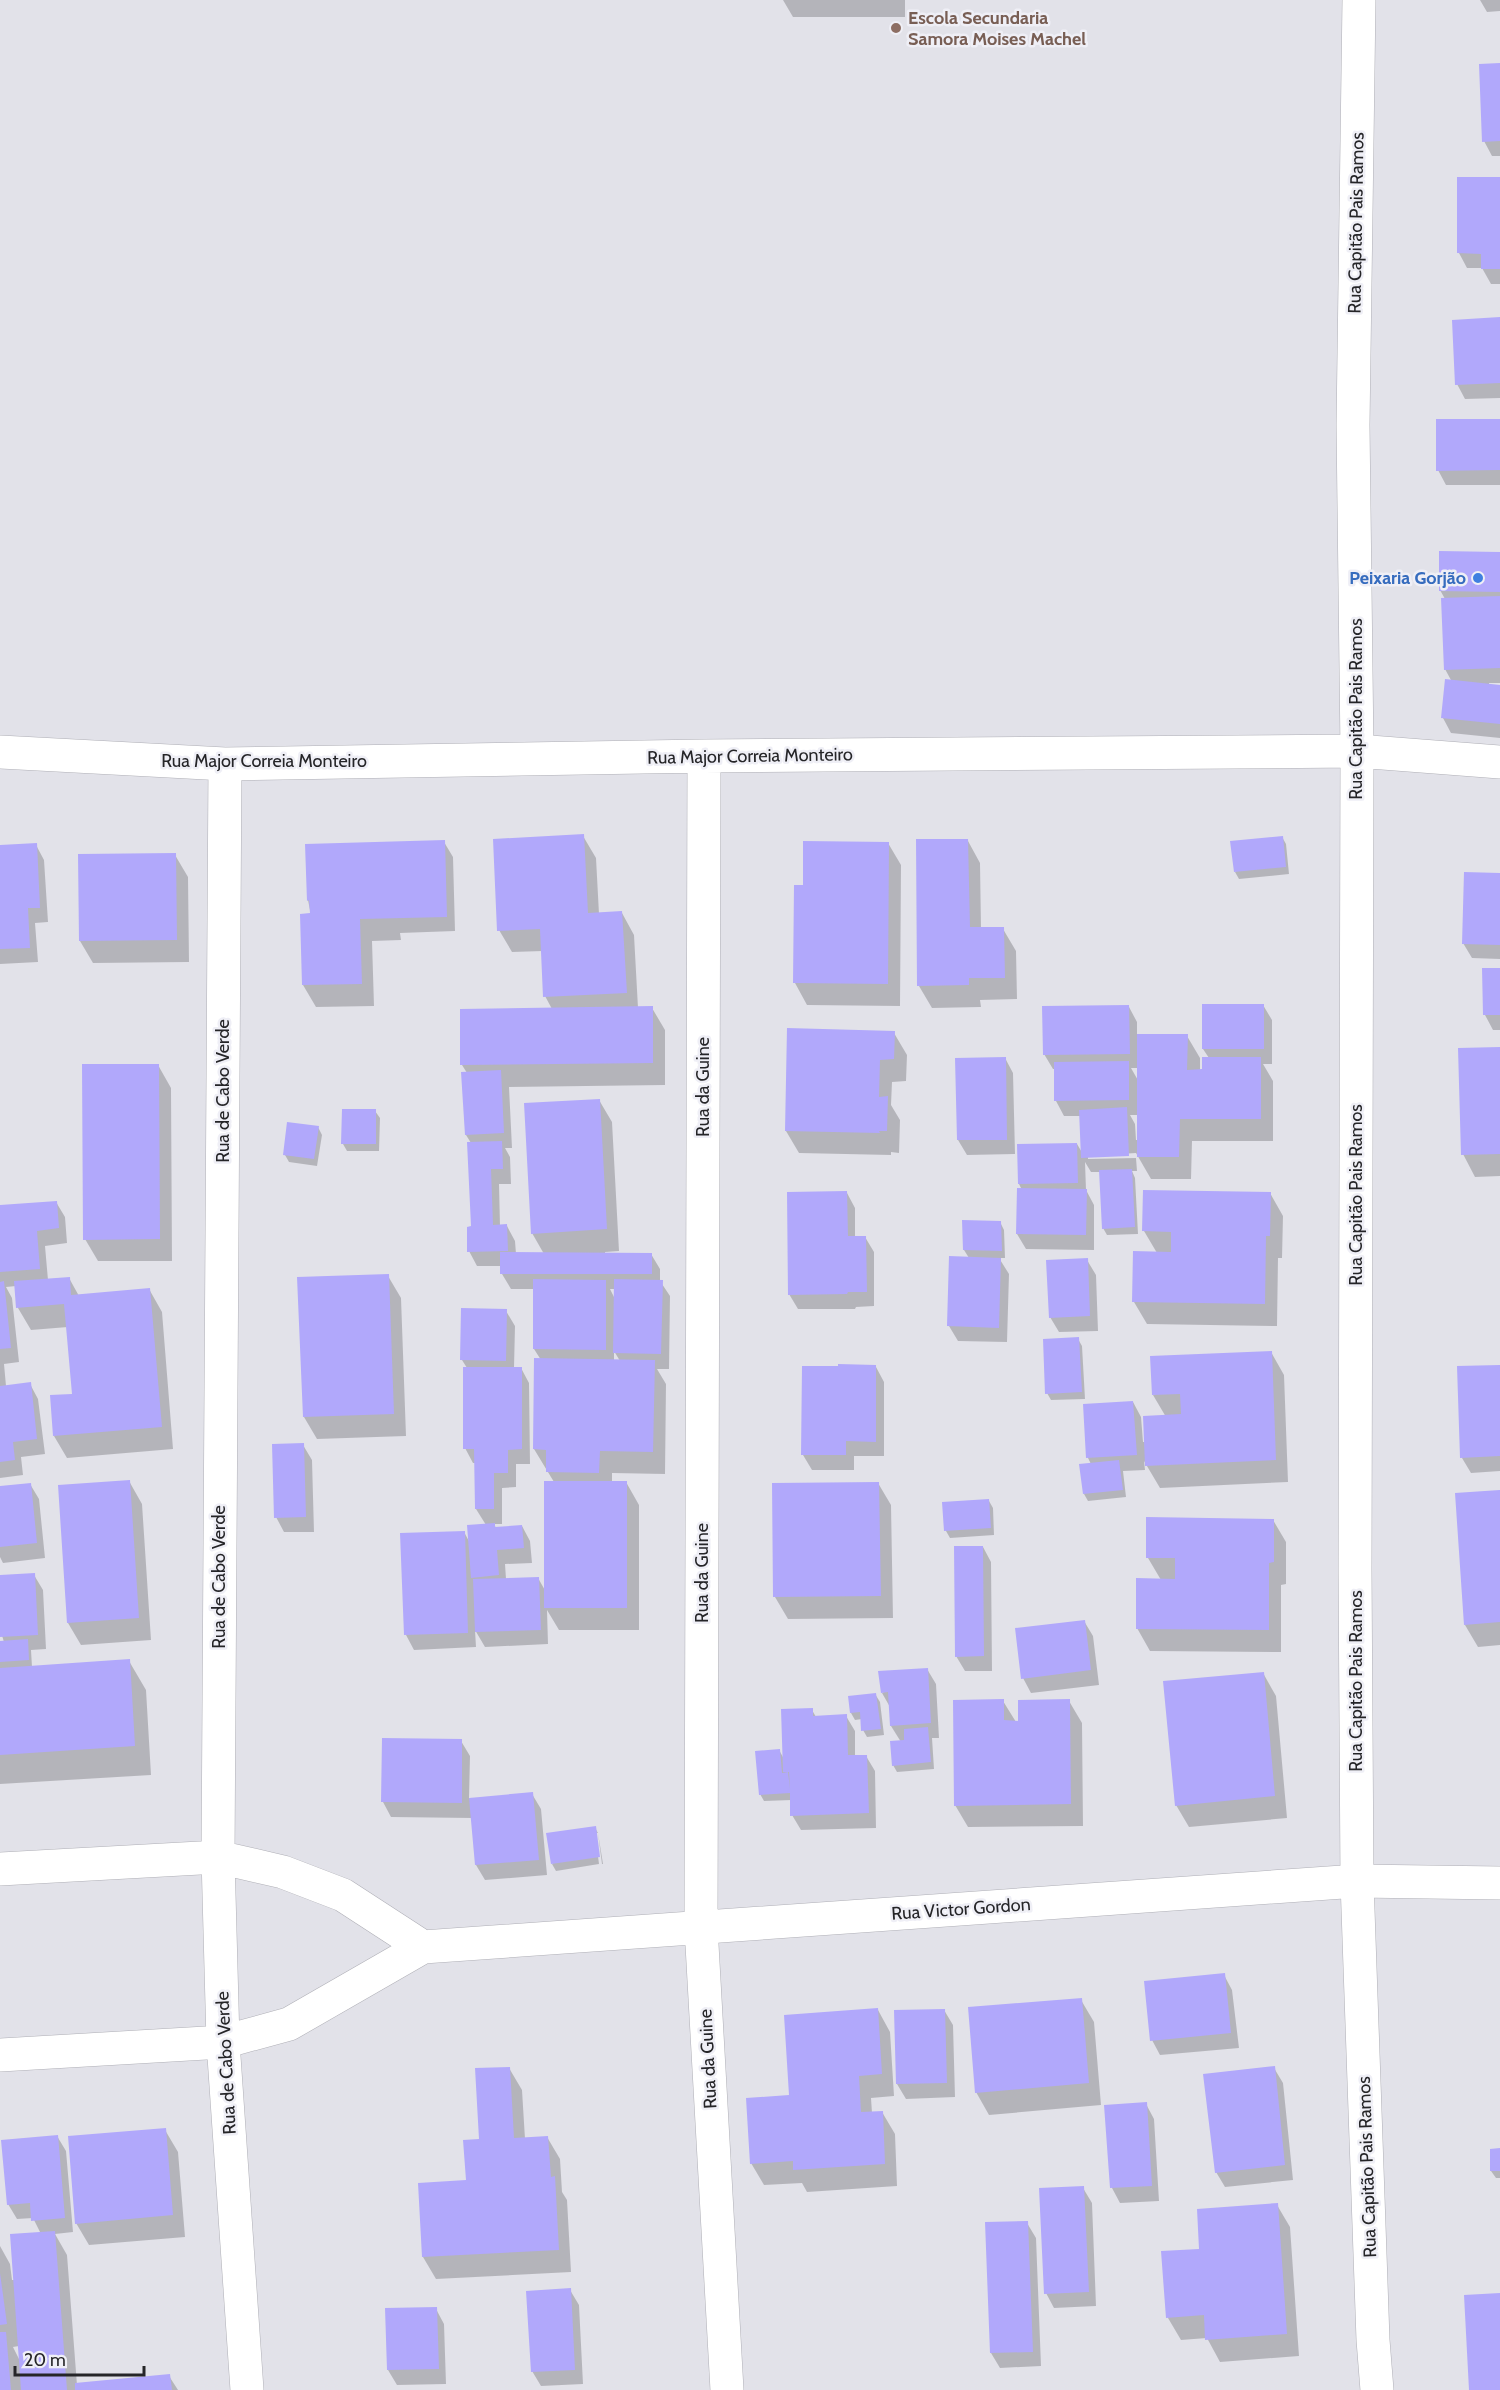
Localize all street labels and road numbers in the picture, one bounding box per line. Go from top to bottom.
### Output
street label: Rua Capitão Pais Ramos [1343,132,1369,314]
street label: Rua Capitão Pais Ramos [1345,618,1367,800]
street label: Rua Major Correia Monteiro [647,743,853,769]
street label: Rua Major Correia Monteiro [161,750,367,772]
street label: Rua de Cabo Verde [212,1019,234,1163]
street label: Rua da Guine [692,1037,714,1137]
street label: Rua Capitão Pais Ramos [1345,1104,1367,1286]
street label: Rua de Cabo Verde [208,1505,230,1649]
street label: Rua da Guine [691,1523,713,1623]
street label: Rua Capitão Pais Ramos [1345,1590,1367,1772]
street label: Rua Victor Gordon [891,1893,1031,1925]
street label: Rua de Cabo Verde [211,1991,241,2135]
street label: Rua da Guine [694,2009,722,2109]
street label: Rua Capitão Pais Ramos [1353,2076,1381,2258]

